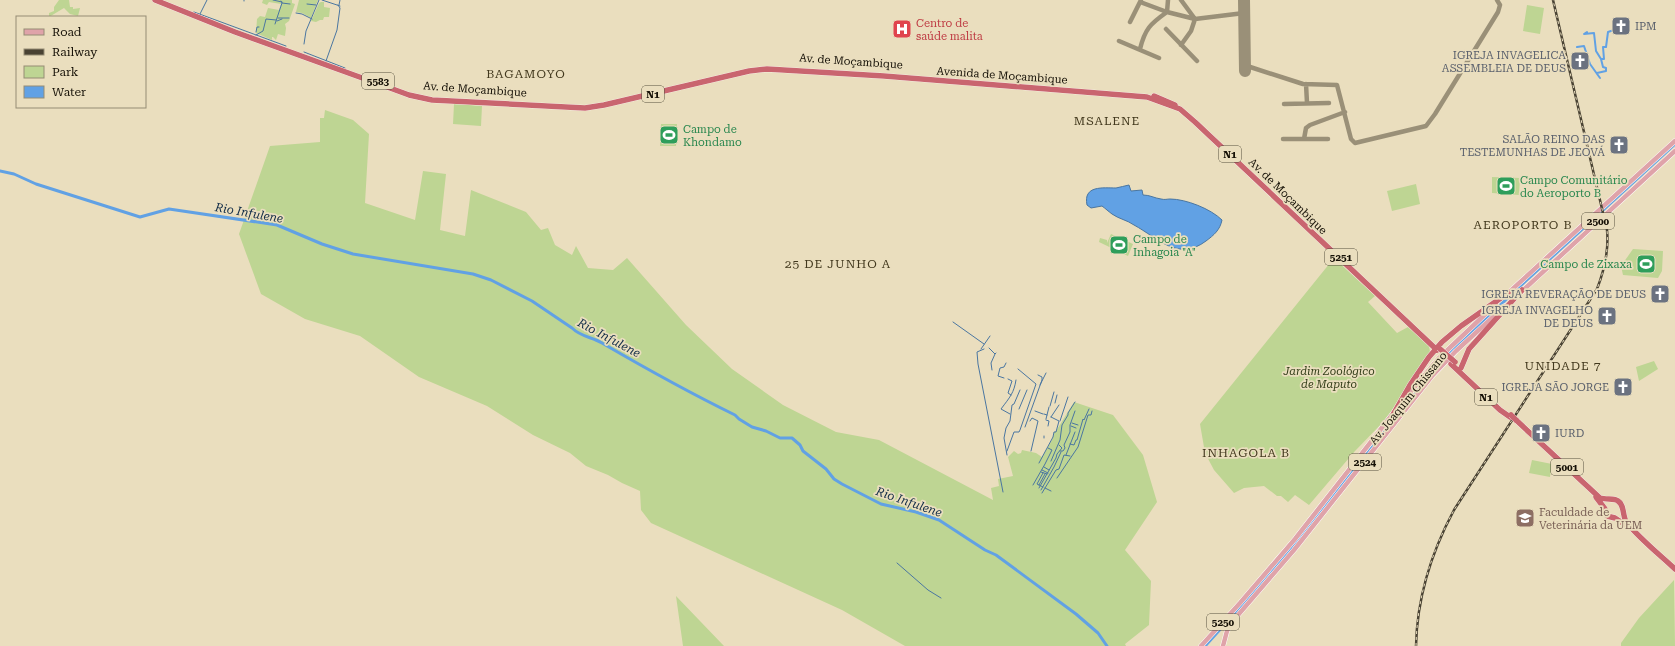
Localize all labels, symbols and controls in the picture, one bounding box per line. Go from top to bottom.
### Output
church icon: IPM [1610,15,1632,37]
legend [16,16,146,108]
place label: Centro de saúde malita [916,17,983,43]
hospital icon: Centro de saúde malita [891,18,913,40]
place label: IPM [1635,20,1657,33]
text: Road [52,25,82,39]
text: Railway [52,45,98,59]
place label: IGREJA INVAGELICA ASSEMBLEIA DE DEUS [1442,49,1566,75]
church icon: IGREJA INVAGELICA ASSEMBLEIA DE DEUS [1569,50,1591,72]
street label: Av. de Moçambique [799,51,903,72]
street label: Avenida de Moçambique [936,64,1068,87]
text: Park [52,65,79,79]
district label: BAGAMOYO [486,67,566,81]
road number: 5583 [362,73,394,89]
street label: Av. de Moçambique [423,79,527,100]
text: Water [52,85,86,99]
road number: N1 [642,86,664,102]
district label: MSALENE [1074,114,1140,128]
place label: Campo de Khondamo [683,123,742,149]
sports icon: Campo de Khondamo [658,124,680,146]
place label: SALÃO REINO DAS TESTEMUNHAS DE JEOVÁ [1460,133,1605,159]
church icon: SALÃO REINO DAS TESTEMUNHAS DE JEOVÁ [1608,134,1630,156]
road number: N1 [1219,146,1241,162]
street label: Av. de Moçambique [1246,156,1330,237]
place label: Campo Comunitário do Aeroporto B [1520,174,1628,200]
sports icon: Campo Comunitário do Aeroporto B [1495,175,1517,197]
water label: Rio Infulene [213,200,284,226]
road number: 2500 [1582,213,1614,229]
district label: AEROPORTO B [1474,218,1572,232]
place label: Campo de Inhagoia "A" [1133,233,1196,259]
sports icon: Campo de Inhagoia "A" [1108,234,1130,256]
road number: 5251 [1325,249,1357,265]
sports icon: Campo de Zixaxa [1635,253,1657,275]
district label: 25 DE JUNHO A [785,257,891,271]
place label: Campo de Zixaxa [1540,258,1632,271]
church icon: IGREJA REVERAÇÃO DE DEUS [1649,283,1671,305]
place label: IGREJA REVERAÇÃO DE DEUS [1481,288,1646,301]
place label: IGREJA INVAGELHO DE DEUS [1482,304,1593,330]
church icon: IGREJA INVAGELHO DE DEUS [1596,305,1618,327]
water label: Rio Infulene [574,315,643,360]
street label: Av. Joaquim Chissano [1367,349,1450,447]
district label: UNIDADE 7 [1525,359,1601,373]
park label: Jardim Zoológico de Maputo [1282,365,1375,391]
church icon: IGREJA SÃO JORGE [1612,376,1634,398]
place label: IGREJA SÃO JORGE [1501,381,1609,394]
road number: N1 [1475,389,1497,405]
church icon: IURD [1530,422,1552,444]
place label: IURD [1555,427,1584,440]
district label: INHAGOLA B [1202,446,1290,460]
road number: 2524 [1349,454,1381,470]
road number: 5001 [1551,459,1583,475]
water label: Rio Infulene [873,484,944,520]
place label: Faculdade de Veterinária da UEM [1539,506,1642,532]
school or university icon: Faculdade de Veterinária da UEM [1514,507,1536,529]
road number: 5250 [1207,614,1239,630]

